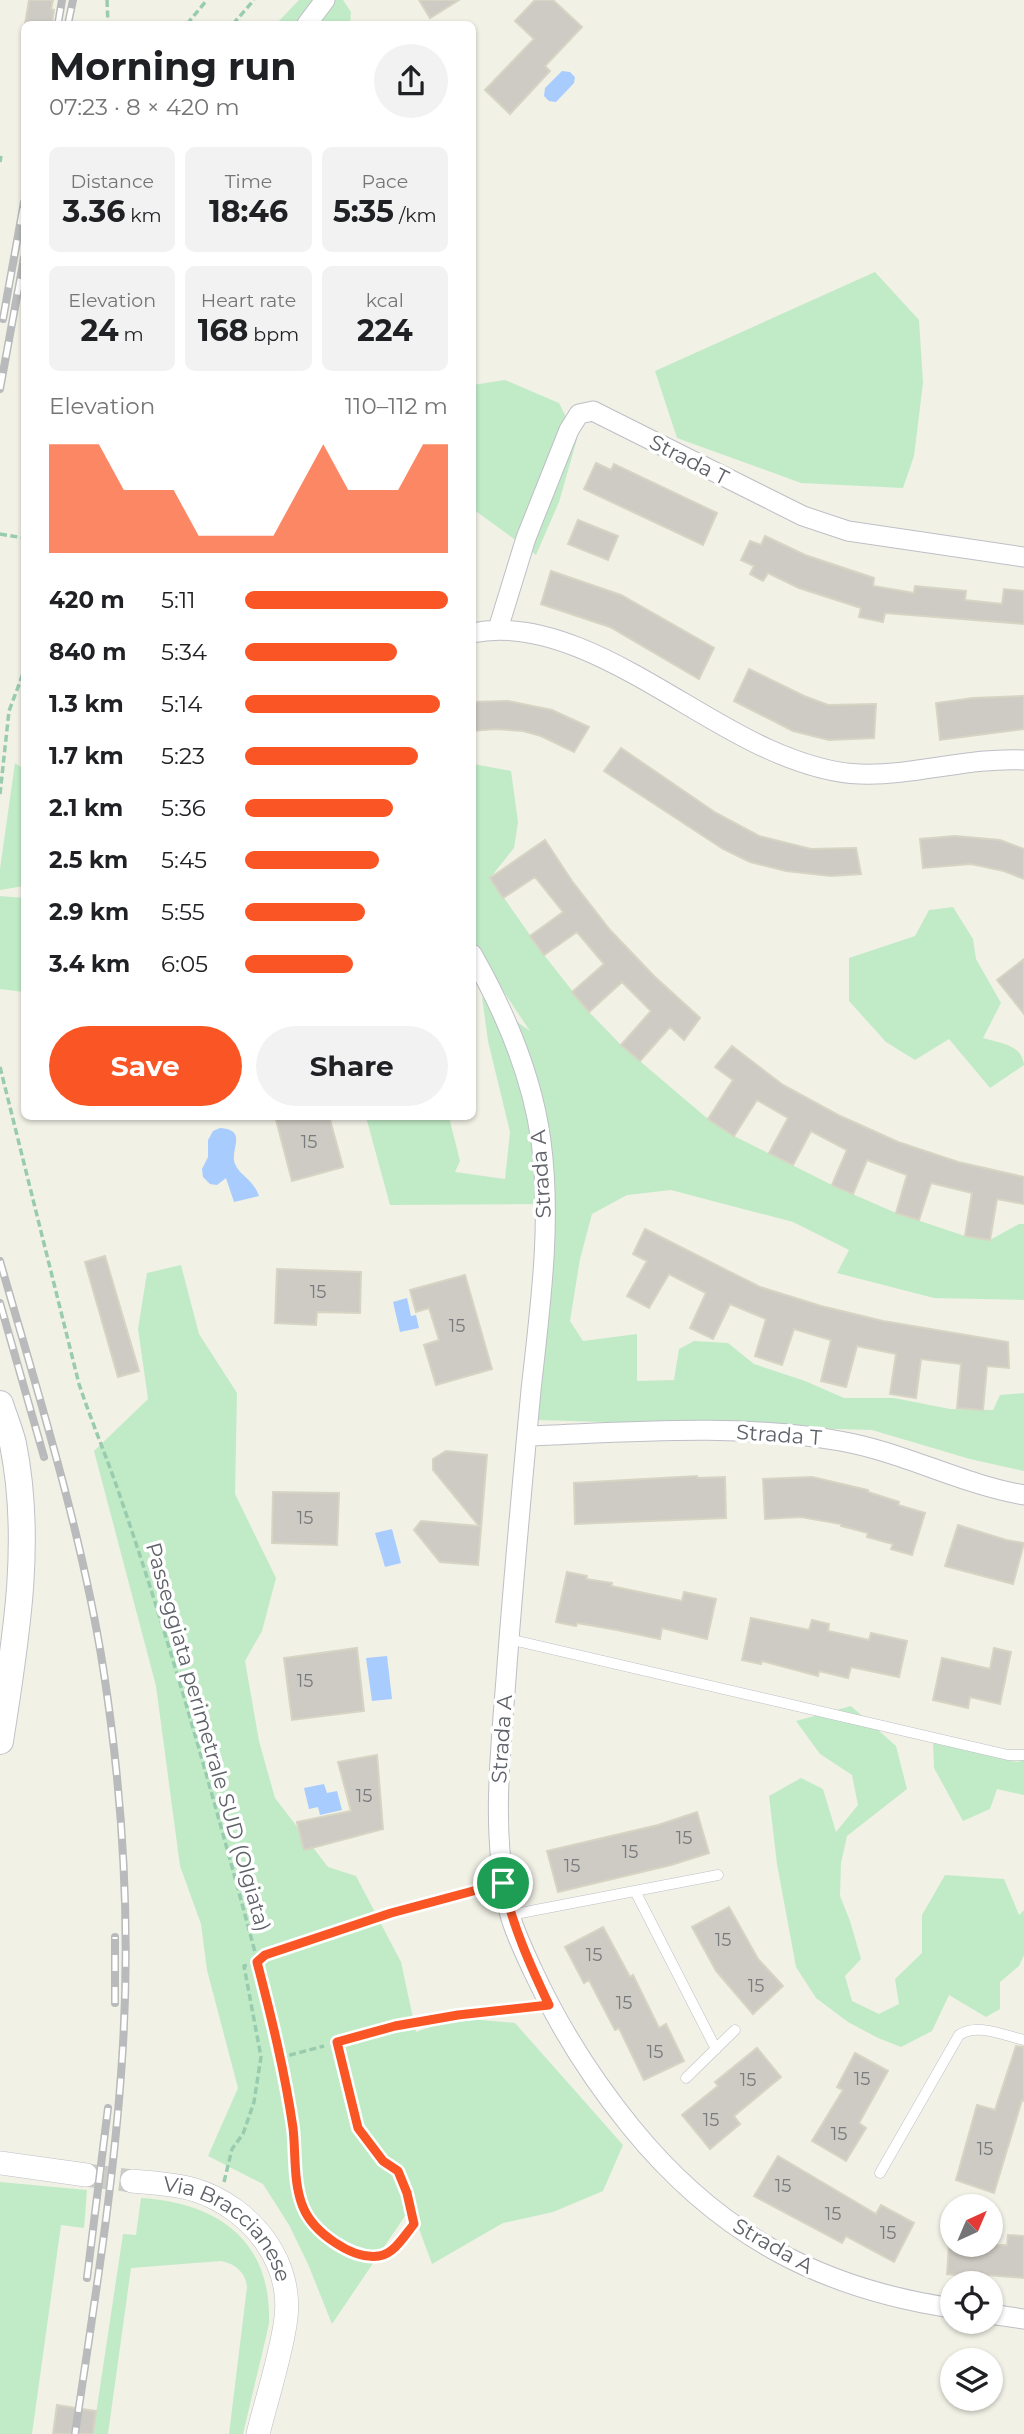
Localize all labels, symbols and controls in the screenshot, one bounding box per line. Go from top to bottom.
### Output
text: Morning run [49,43,297,90]
button: share [374,44,448,118]
text: 07:23 · 8 × 420 m [49,93,240,121]
text: Distance [70,170,154,193]
text: Time [225,170,272,193]
text: Pace [362,170,408,193]
text: 3.36 [63,193,125,230]
text: 18:46 [209,193,288,230]
text: 5:35 [333,193,394,230]
text: km [125,204,162,227]
text: /km [394,204,437,227]
text: Elevation [68,289,156,312]
text: Heart rate [201,289,296,312]
text: kcal [366,289,404,312]
text: 24 [81,312,119,349]
text: 168 [198,312,248,349]
text: 224 [357,312,413,349]
text: m [119,323,144,346]
text: bpm [248,323,299,346]
text: Elevation [49,392,155,420]
text: 110–112 m [345,392,448,420]
street label: Strada T [645,429,733,490]
text: 420 m [49,586,125,614]
text: 5:11 [161,586,196,614]
text: 840 m [49,638,126,666]
text: 5:34 [161,638,207,666]
text: 1.3 km [49,690,124,718]
text: 5:14 [161,690,202,718]
text: 1.7 km [49,742,124,770]
text: 5:23 [161,742,205,770]
text: 2.1 km [49,794,123,822]
text: 5:36 [161,794,206,822]
text: 2.5 km [49,846,128,874]
text: 5:45 [161,846,207,874]
text: 2.9 km [49,898,129,926]
text: 5:55 [161,898,205,926]
text: 3.4 km [49,950,130,978]
text: 6:05 [161,950,208,978]
button: Save [49,1026,242,1106]
button: Share [256,1026,448,1106]
street label: Strada A [525,1128,556,1219]
house number: 15 [301,1131,317,1153]
house number: 15 [310,1281,326,1303]
house number: 15 [449,1315,465,1337]
street label: Strada T [735,1419,823,1450]
house number: 15 [297,1507,313,1529]
street label: Passeggiata perimetrale SUD (Olgiata) [141,1539,276,1934]
house number: 15 [297,1670,313,1692]
street label: Strada A [486,1693,517,1784]
house number: 15 [356,1785,372,1807]
house number: 15 [676,1827,692,1849]
house number: 15 [622,1841,638,1863]
pin [473,1853,533,1913]
house number: 15 [564,1855,580,1877]
icon: arrive [484,1864,522,1902]
house number: 15 [715,1929,731,1951]
house number: 15 [586,1944,602,1966]
house number: 15 [748,1975,764,1997]
house number: 15 [616,1992,632,2014]
house number: 15 [647,2041,663,2063]
house number: 15 [854,2068,870,2090]
house number: 15 [740,2069,756,2091]
house number: 15 [703,2109,719,2131]
house number: 15 [831,2123,847,2145]
house number: 15 [977,2138,993,2160]
street label: Via Braccianese [162,2171,296,2285]
house number: 15 [775,2175,791,2197]
north arrow [940,2194,1003,2258]
map controls [940,2194,1003,2411]
house number: 15 [825,2203,841,2225]
street label: Strada A [729,2213,819,2279]
house number: 15 [880,2222,896,2244]
button: locate [940,2271,1003,2334]
button: layers [940,2348,1003,2411]

